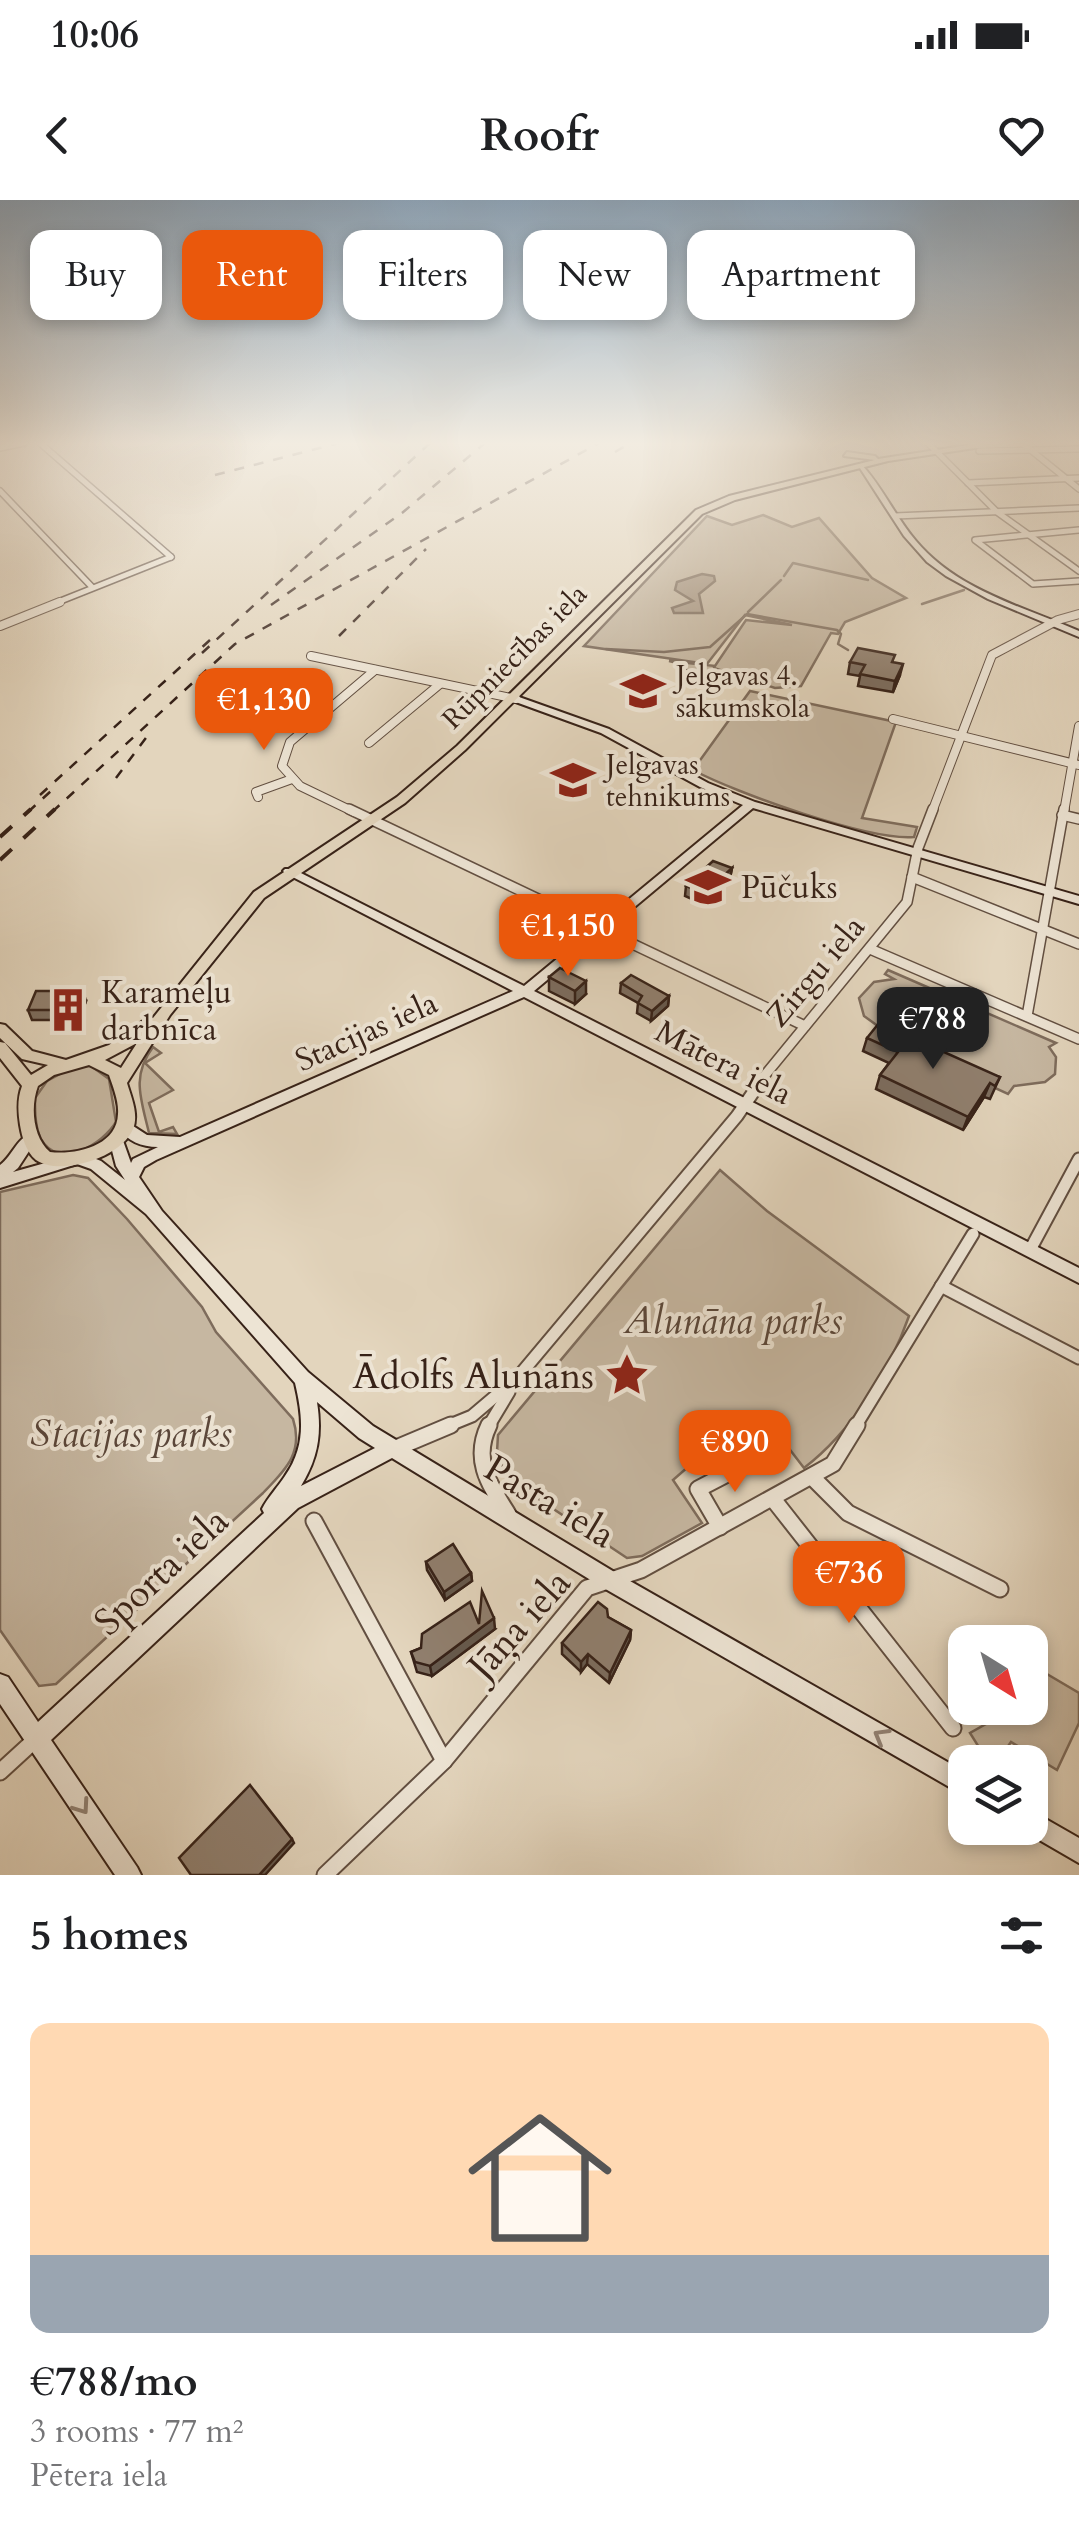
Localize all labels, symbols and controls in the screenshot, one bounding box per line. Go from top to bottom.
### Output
text: 10:06 [50,9,139,61]
text: Roofr [480,105,599,166]
icon: back [30,108,85,163]
icon: heart [994,108,1049,163]
chip: Buy [30,230,162,320]
chip: Rent [182,230,323,320]
chip: Filters [343,230,503,320]
chip: New [523,230,667,320]
chip: Apartment [687,230,915,320]
street label: Rūpniecības iela [434,576,596,738]
place label: Jelgavas 4. sākumskola [672,657,810,727]
school or university icon: Jelgavas 4. sākumskola [619,667,667,715]
pin: €1,130 [183,668,345,753]
text: €1,130 [217,678,311,722]
place label: Jelgavas tehnikums [602,746,730,816]
school or university icon: Jelgavas tehnikums [549,756,597,804]
school or university icon: Pūčuks [684,863,732,911]
place label: Pūčuks [741,866,837,910]
pin: €1,150 [487,894,649,979]
text: €1,150 [521,904,615,948]
street label: Zirgu iela [756,906,875,1037]
place label: Karameļu darbnīca [101,971,231,1052]
street label: Stacijas iela [288,981,445,1083]
building icon: Karameļu darbnīca [44,986,92,1034]
pin: €788 [874,987,992,1072]
text: €788 [899,997,967,1041]
street label: Mātera iela [648,1010,800,1116]
park label: Alunāna parks [622,1295,843,1347]
place label: Ādolfs Alunāns [352,1350,594,1402]
place icon: Ādolfs Alunāns [603,1351,651,1399]
park label: Stacijas parks [30,1408,232,1460]
pin: €890 [676,1410,794,1495]
text: €890 [701,1420,769,1464]
street label: Pasta iela [474,1442,625,1561]
street label: Sporta iela [83,1496,240,1647]
pin: €736 [790,1541,908,1626]
text: €736 [815,1551,883,1595]
street label: Jāņa iela [453,1558,583,1695]
north arrow [948,1625,1048,1725]
map controls [948,1625,1048,1845]
one-way arrow [873,1729,891,1748]
button: layers [948,1745,1048,1845]
one-way arrow [70,1796,89,1814]
text: 5 homes [30,1907,188,1964]
icon: filters [994,1908,1049,1963]
icon: home [450,2088,630,2268]
text: €788/mo [30,2353,198,2410]
text: 3 rooms · 77 m² [30,2410,243,2454]
text: Pētera iela [30,2454,168,2498]

